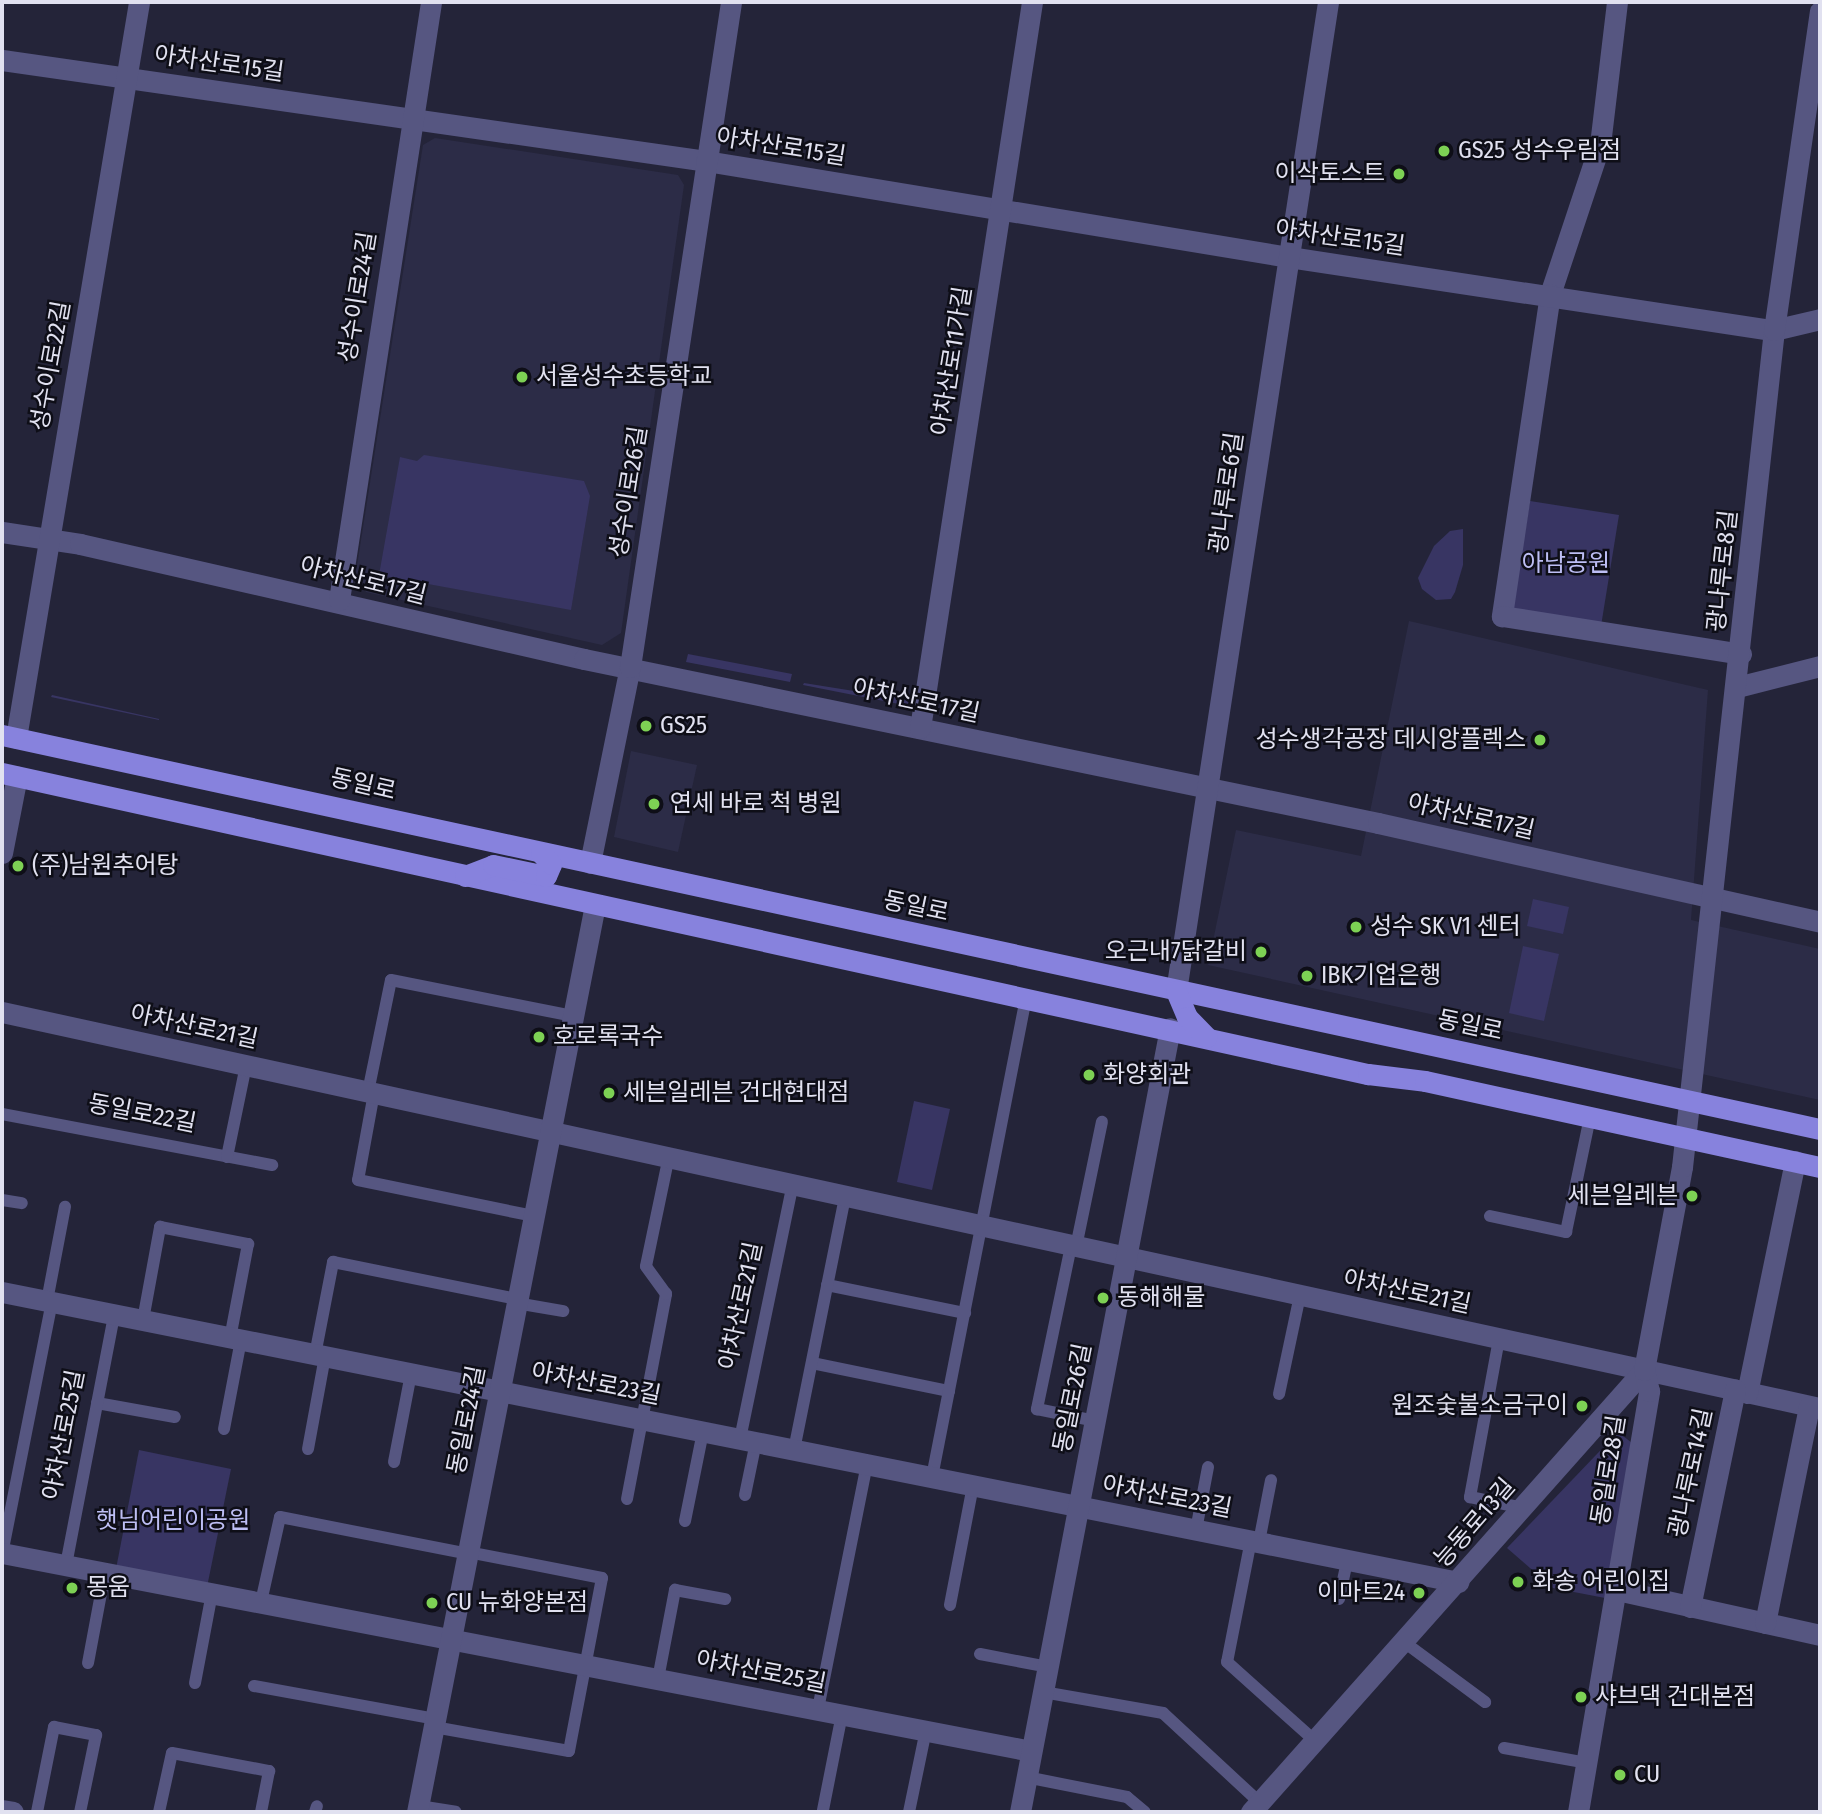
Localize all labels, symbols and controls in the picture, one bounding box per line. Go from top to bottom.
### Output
street label: 아차산로15길 [152,41,286,87]
street label: 아차산로15길 [714,123,848,171]
place label: GS25 성수우림점 [1458,137,1621,165]
marker: GS25 성수우림점 [1436,143,1452,159]
place label: 이삭토스트 [1275,160,1385,188]
marker: 이삭토스트 [1391,166,1407,182]
street label: 아차산로15길 [1273,215,1407,261]
street label: 성수이로24길 [333,230,383,364]
street label: 아차산로11가길 [926,284,978,438]
street label: 성수이로22길 [25,299,77,433]
place label: 서울성수초등학교 [536,363,713,391]
marker: 서울성수초등학교 [514,369,530,385]
street label: 성수이로26길 [604,424,654,560]
street label: 광나루로6길 [1204,430,1250,556]
street label: 광나루로8길 [1702,509,1744,633]
park label: 아남공원 [1522,550,1610,578]
street label: 아차산로17길 [297,551,429,611]
street label: 아차산로17길 [850,673,982,729]
place label: GS25 [660,712,707,740]
marker: GS25 [638,718,654,734]
place label: 성수생각공장 데시앙플렉스 [1255,726,1526,754]
marker: 성수생각공장 데시앙플렉스 [1532,732,1548,748]
street label: 동일로 [327,764,399,806]
street label: 아차산로17길 [1405,788,1537,846]
place label: 연세 바로 척 병원 [670,790,841,818]
marker: 연세 바로 척 병원 [644,794,664,814]
place label: (주)남원추어탕 [32,852,179,880]
marker: (주)남원추어탕 [10,858,26,874]
street label: 동일로 [881,886,951,928]
place label: 성수 SK V1 센터 [1370,913,1521,941]
marker: 성수 SK V1 센터 [1348,919,1364,935]
place label: 오근내7닭갈비 [1105,938,1247,966]
marker: 오근내7닭갈비 [1253,944,1269,960]
place label: IBK기업은행 [1321,962,1441,990]
marker: IBK기업은행 [1299,968,1315,984]
street label: 아차산로21길 [128,999,260,1055]
street label: 동일로 [1435,1005,1505,1047]
place label: 호로록국수 [553,1023,663,1051]
marker: 호로록국수 [531,1029,547,1045]
place label: 화양회관 [1103,1061,1191,1089]
marker: 화양회관 [1081,1067,1097,1083]
place label: 세븐일레븐 건대현대점 [623,1079,849,1107]
marker: 세븐일레븐 건대현대점 [601,1085,617,1101]
street label: 동일로22길 [86,1089,198,1139]
place label: 세븐일레븐 [1568,1182,1678,1210]
marker: 세븐일레븐 [1684,1188,1700,1204]
street label: 아차산로21길 [713,1240,769,1372]
street label: 아차산로21길 [1341,1264,1473,1320]
place label: 동해해물 [1117,1284,1205,1312]
marker: 동해해물 [1095,1290,1111,1306]
street label: 동일로26길 [1048,1341,1098,1455]
street label: 아차산로23길 [529,1357,663,1411]
street label: 동일로24길 [442,1363,492,1477]
street label: 아차산로25길 [37,1367,91,1503]
place label: 원조숯불소금구이 [1391,1392,1568,1420]
marker: 원조숯불소금구이 [1574,1398,1590,1414]
street label: 광나루로14길 [1663,1406,1719,1540]
street label: 동일로28길 [1586,1413,1632,1527]
street label: 아차산로23길 [1100,1470,1234,1524]
street label: 능동로13길 [1429,1473,1521,1573]
park label: 햇님어린이공원 [96,1507,250,1535]
place label: 화송 어린이집 [1532,1568,1670,1596]
place label: 몽움 [86,1574,130,1602]
marker: 화송 어린이집 [1510,1574,1526,1590]
place label: 이마트24 [1317,1579,1405,1607]
marker: 몽움 [64,1580,80,1596]
marker: 이마트24 [1411,1585,1427,1601]
place label: CU 뉴화양본점 [446,1589,588,1617]
marker: CU 뉴화양본점 [424,1595,440,1611]
street label: 아차산로25길 [693,1645,829,1699]
place label: 샤브댁 건대본점 [1595,1683,1755,1711]
marker: 샤브댁 건대본점 [1573,1689,1589,1705]
place label: CU [1634,1761,1660,1789]
marker: CU [1612,1767,1628,1783]

